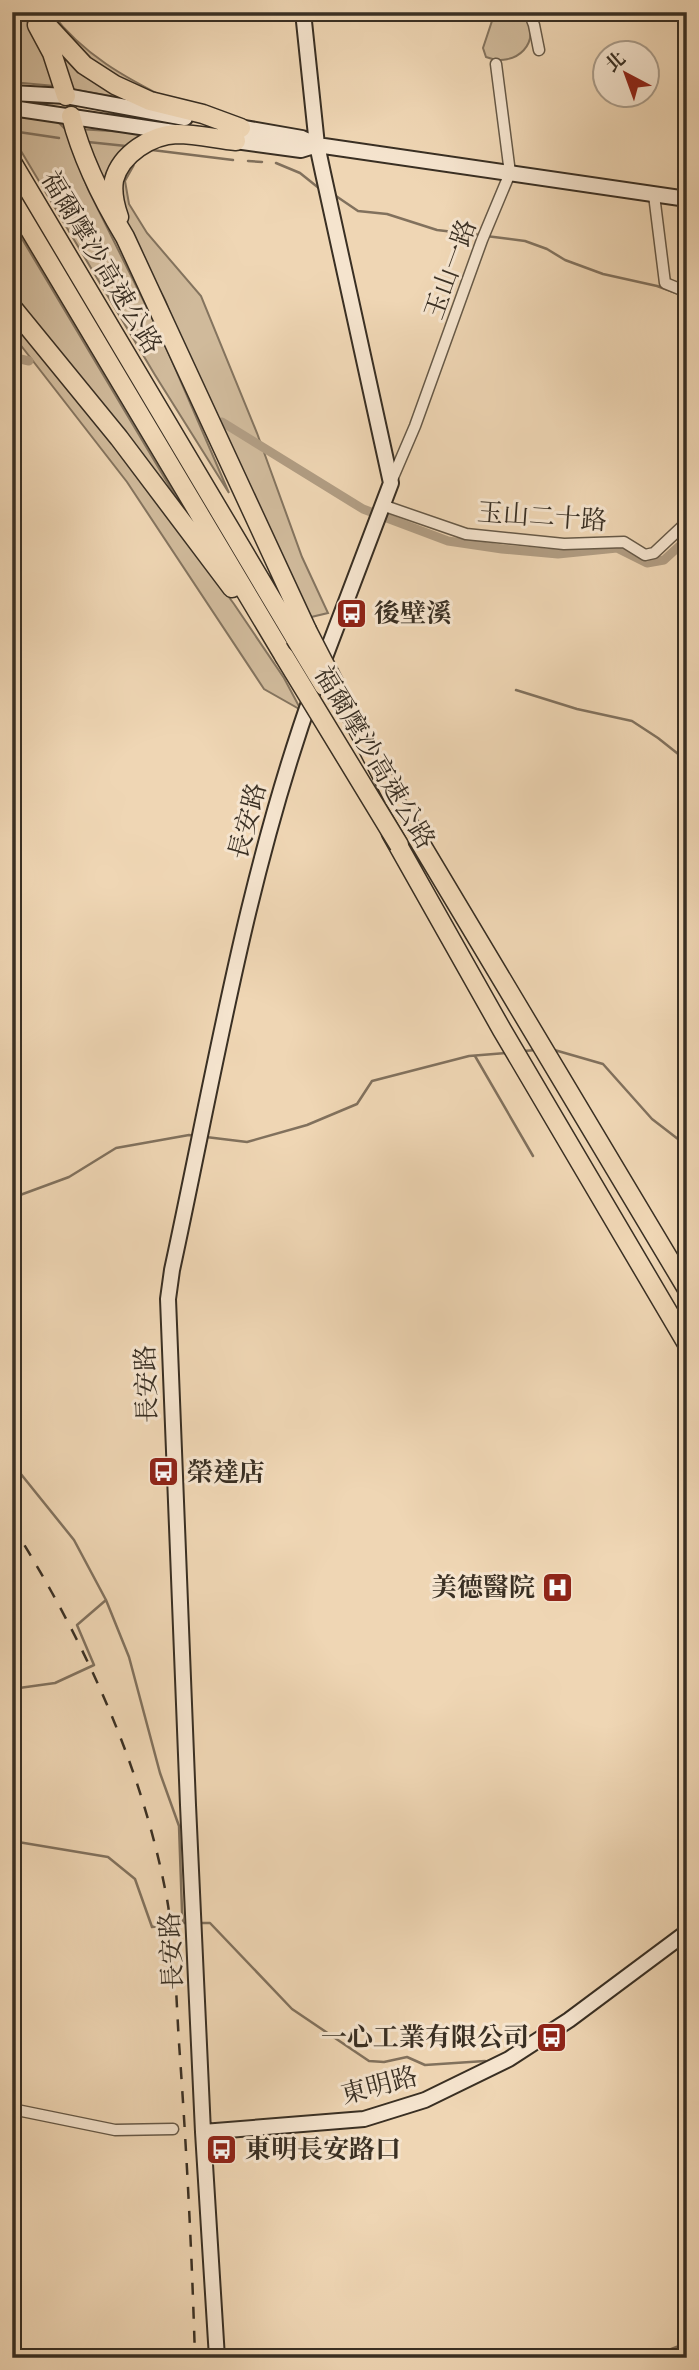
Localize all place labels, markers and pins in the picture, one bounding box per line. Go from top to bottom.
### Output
bus stop icon: 後壁溪 [334,596,368,630]
place label: 後壁溪 [374,598,452,631]
bus stop icon: 榮達店 [147,1455,181,1489]
place label: 榮達店 [187,1457,265,1490]
hospital icon: 美德醫院 [541,1570,575,1604]
place label: 美德醫院 [431,1572,535,1605]
bus stop icon: 一心工業有限公司 [535,2020,569,2054]
place label: 一心工業有限公司 [321,2022,529,2055]
bus stop icon: 東明長安路口 [205,2132,239,2166]
place label: 東明長安路口 [245,2134,401,2167]

